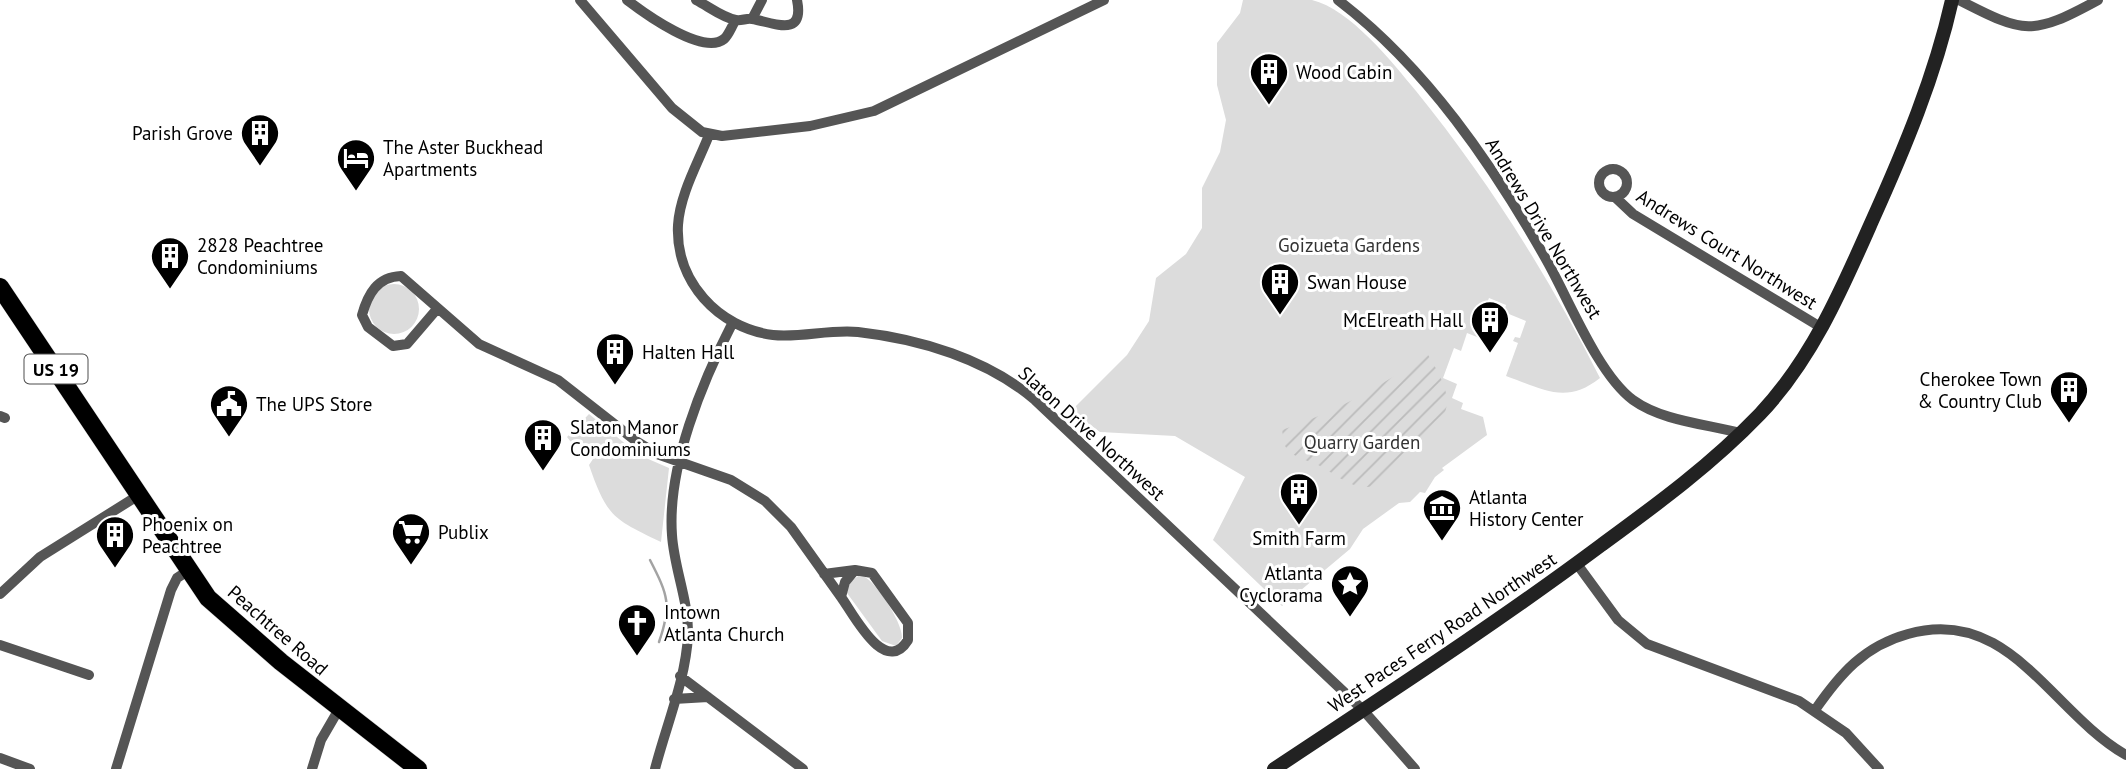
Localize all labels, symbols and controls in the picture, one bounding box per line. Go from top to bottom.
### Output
building icon: Wood Cabin [1248,51,1290,106]
place label: Wood Cabin [1296,60,1392,84]
building icon: Parish Grove [239,112,281,167]
place label: Parish Grove [132,121,233,145]
street label: Andrews Drive Northwest [1480,133,1608,323]
place label: The Aster Buckhead Apartments [383,135,543,181]
hotel icon: The Aster Buckhead Apartments [335,137,377,192]
street label: Andrews Court Northwest [1632,184,1822,315]
place label: 2828 Peachtree Condominiums [197,233,323,279]
park label: Goizueta Gardens [1278,233,1420,257]
building icon: 2828 Peachtree Condominiums [149,235,191,290]
building icon: Swan House [1259,261,1301,316]
place label: Swan House [1307,270,1407,294]
building icon: McElreath Hall [1469,299,1511,354]
place label: McElreath Hall [1343,308,1463,332]
building icon: Halten Hall [594,331,636,386]
place label: Halten Hall [642,340,735,364]
road number: US 19 [24,354,88,384]
street label: Slaton Drive Northwest [1014,361,1171,506]
place label: Cherokee Town & Country Club [1917,367,2042,413]
building icon: Cherokee Town & Country Club [2048,369,2090,424]
public building icon: The UPS Store [208,383,250,438]
place label: The UPS Store [256,392,372,416]
place label: Slaton Manor Condominiums [570,415,691,461]
building icon: Slaton Manor Condominiums [522,417,564,472]
park label: Quarry Garden [1304,430,1420,454]
building icon: Smith Farm [1278,471,1320,526]
place label: Atlanta History Center [1469,485,1584,531]
museum icon: Atlanta History Center [1421,487,1463,542]
supermarket icon: Publix [390,511,432,566]
place label: Phoenix on Peachtree [142,512,233,558]
building icon: Phoenix on Peachtree [94,514,136,569]
place label: Publix [438,520,489,544]
place label: Smith Farm [1252,526,1346,550]
street label: West Paces Ferry Road Northwest [1323,546,1561,717]
place label: Atlanta Cyclorama [1239,561,1323,607]
place icon: Atlanta Cyclorama [1329,563,1371,618]
street label: Peachtree Road [223,580,333,680]
place label: Intown Atlanta Church [664,600,784,646]
church icon: Intown Atlanta Church [616,602,658,657]

